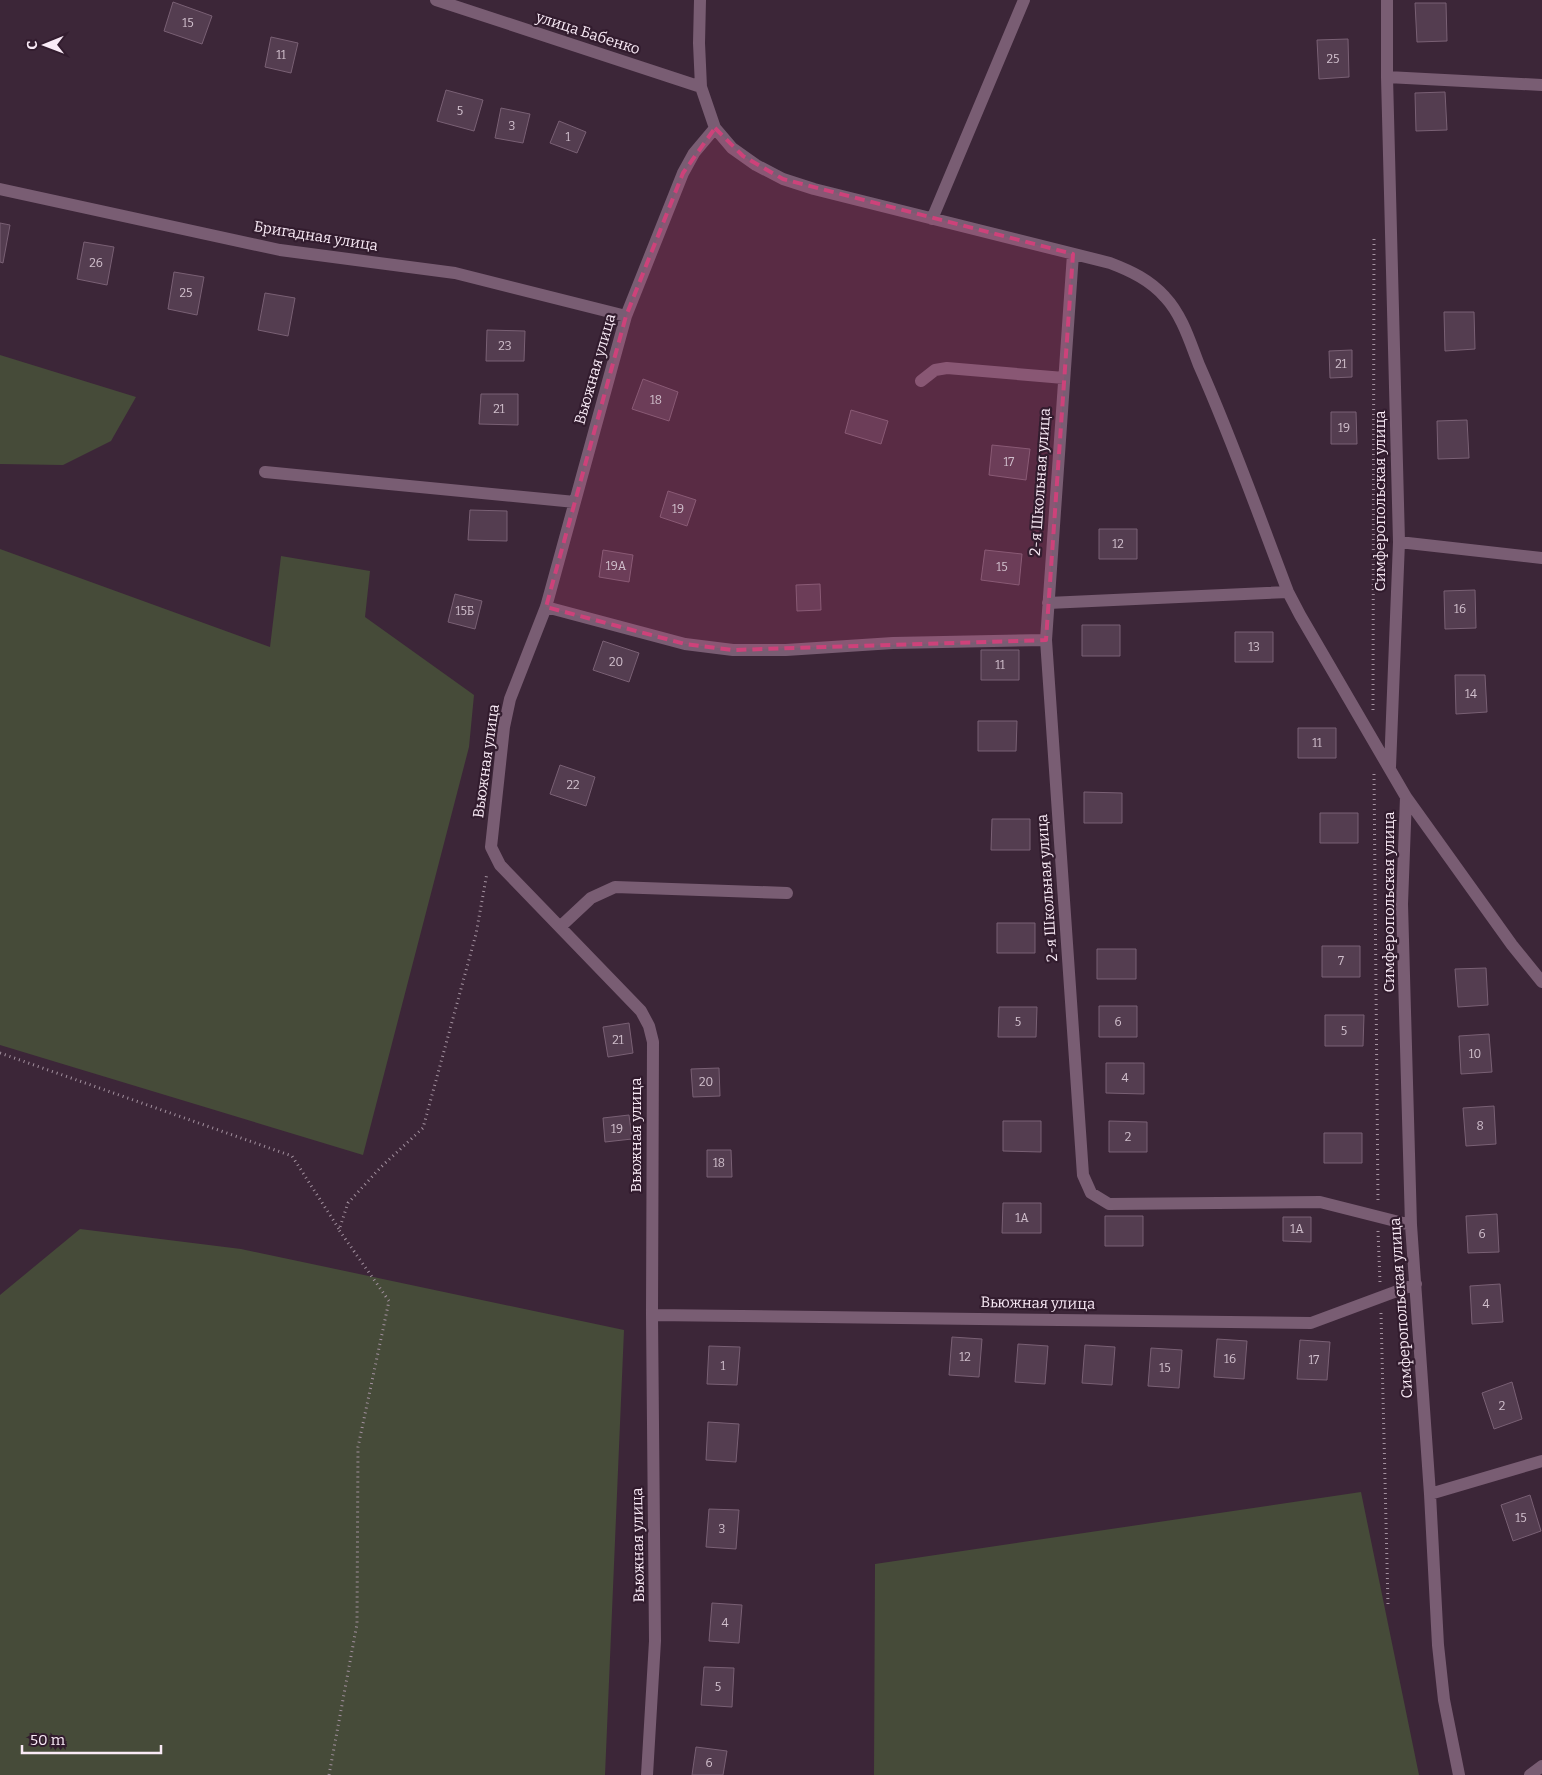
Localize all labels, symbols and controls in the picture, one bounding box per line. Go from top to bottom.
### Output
street label: улица Бабенко [533,7,642,58]
house number: 15 [182,16,194,30]
north arrow [20,20,70,70]
text: С [24,41,41,50]
house number: 11 [276,48,286,62]
house number: 25 [1327,52,1339,66]
house number: 5 [457,104,463,118]
house number: 3 [509,119,516,133]
house number: 1 [566,130,571,144]
street label: Бригадная улица [253,217,379,255]
house number: 26 [89,256,103,270]
house number: 25 [180,286,192,300]
street label: Вьюжная улица [571,311,619,427]
house number: 23 [498,339,512,353]
house number: 21 [1335,357,1347,371]
house number: 18 [650,393,662,407]
house number: 21 [493,402,505,416]
street label: 2-я Школьная улица [1026,407,1054,557]
street label: Симферопольская улица [1371,410,1389,592]
house number: 19 [1338,421,1350,435]
house number: 17 [1004,455,1014,469]
house number: 19 [672,502,684,516]
house number: 12 [1112,537,1124,551]
house number: 19А [606,559,627,573]
house number: 15 [996,560,1008,574]
house number: 16 [1454,602,1466,616]
house number: 15Б [456,604,474,618]
house number: 13 [1248,640,1260,654]
house number: 20 [609,655,623,669]
house number: 11 [995,658,1005,672]
house number: 14 [1465,687,1477,701]
street label: Вьюжная улица [469,703,503,819]
house number: 11 [1312,736,1322,750]
house number: 22 [566,778,580,792]
street label: Симферопольская улица [1380,811,1398,993]
street label: 2-я Школьная улица [1033,813,1061,963]
house number: 7 [1338,954,1344,968]
house number: 5 [1015,1015,1021,1029]
house number: 6 [1114,1015,1122,1029]
house number: 5 [1341,1024,1347,1038]
house number: 21 [612,1033,624,1047]
house number: 10 [1469,1047,1481,1061]
house number: 4 [1121,1071,1129,1085]
house number: 20 [699,1075,713,1089]
street label: Вьюжная улица [627,1078,645,1192]
house number: 8 [1476,1119,1484,1133]
house number: 19 [611,1122,623,1136]
house number: 2 [1125,1130,1131,1144]
house number: 18 [713,1156,725,1170]
house number: 1А [1015,1211,1029,1225]
street label: Симферопольская улица [1386,1217,1416,1399]
house number: 1А [1290,1222,1304,1236]
house number: 6 [1478,1227,1486,1241]
street label: Вьюжная улица [980,1293,1096,1313]
house number: 4 [1482,1297,1490,1311]
house number: 12 [959,1350,971,1364]
house number: 16 [1224,1352,1236,1366]
house number: 17 [1309,1353,1319,1367]
house number: 1 [721,1359,726,1373]
house number: 15 [1159,1361,1171,1375]
house number: 2 [1499,1399,1505,1413]
street label: Вьюжная улица [628,1487,648,1603]
house number: 15 [1515,1511,1527,1525]
house number: 3 [719,1522,726,1536]
house number: 4 [721,1616,729,1630]
house number: 5 [715,1680,721,1694]
scale bar [22,1722,161,1754]
text: 50 m [30,1731,66,1749]
house number: 6 [705,1756,713,1770]

